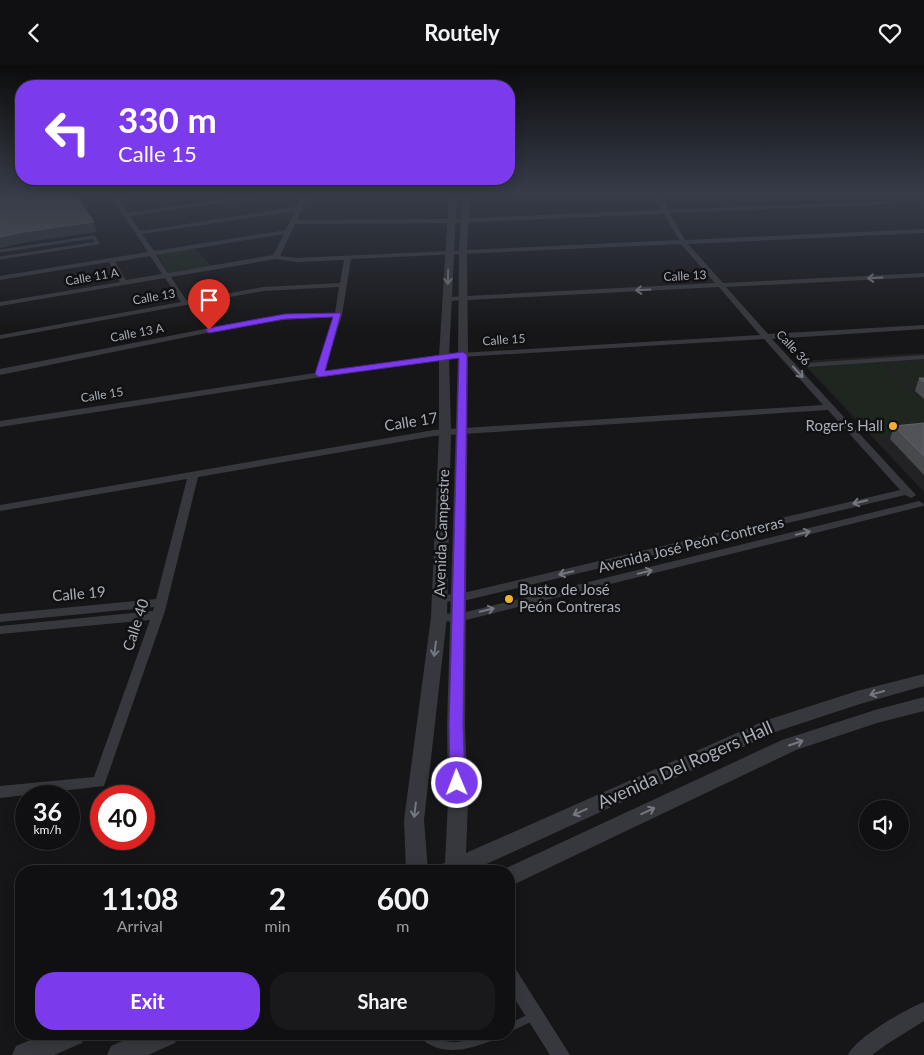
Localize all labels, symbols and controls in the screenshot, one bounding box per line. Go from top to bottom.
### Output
icon: back [20,19,48,47]
text: Routely [424,19,500,46]
icon: heart [876,19,904,47]
text: 330 m [118,98,217,140]
icon: left [35,100,100,165]
text: Calle 15 [118,140,197,167]
street label: Calle 11 A [64,264,121,289]
street label: Calle 13 [663,267,707,284]
one-way arrow [443,268,453,285]
one-way arrow [868,273,884,282]
pin [188,279,230,330]
street label: Calle 13 [131,285,176,308]
one-way arrow [635,285,651,294]
icon: arrive [195,286,223,314]
street label: Calle 13 A [109,320,166,345]
street label: Calle 36 [773,327,814,369]
street label: Calle 15 [482,331,526,348]
one-way arrow [792,366,804,378]
street label: Calle 15 [80,384,124,405]
street label: Calle 17 [383,408,439,434]
place label: Roger's Hall [806,416,883,434]
marker: Roger's Hall [887,420,899,432]
street label: Avenida Campestre [430,469,452,597]
one-way arrow [852,498,868,507]
street label: Avenida José Peón Contreras [596,512,785,576]
one-way arrow [795,528,811,537]
one-way arrow [637,567,653,576]
one-way arrow [558,569,574,578]
place label: Busto de José Peón Contreras [519,580,621,615]
street label: Calle 19 [51,582,106,604]
marker: Busto de José Peón Contreras [503,593,515,605]
street label: Calle 40 [118,596,152,653]
one-way arrow [479,605,495,614]
one-way arrow [430,641,440,657]
one-way arrow [869,689,885,698]
street label: Avenida Del Rogers Hall [594,716,776,813]
one-way arrow [787,738,803,747]
position arrow [430,756,482,808]
speed limit sign: 40 [90,785,155,850]
text: 36 [33,796,62,826]
map controls [859,800,909,850]
button: sound [859,800,909,850]
one-way arrow [410,802,420,818]
one-way arrow [640,806,655,816]
one-way arrow [573,807,588,817]
text: km/h [33,822,62,837]
text: 11:08 [101,880,178,916]
text: 2 [269,880,286,916]
text: 600 [377,880,429,916]
text: Arrival [117,916,163,935]
text: min [265,916,291,935]
text: m [396,916,409,935]
button: Exit [35,972,260,1030]
button: Share [270,972,495,1030]

